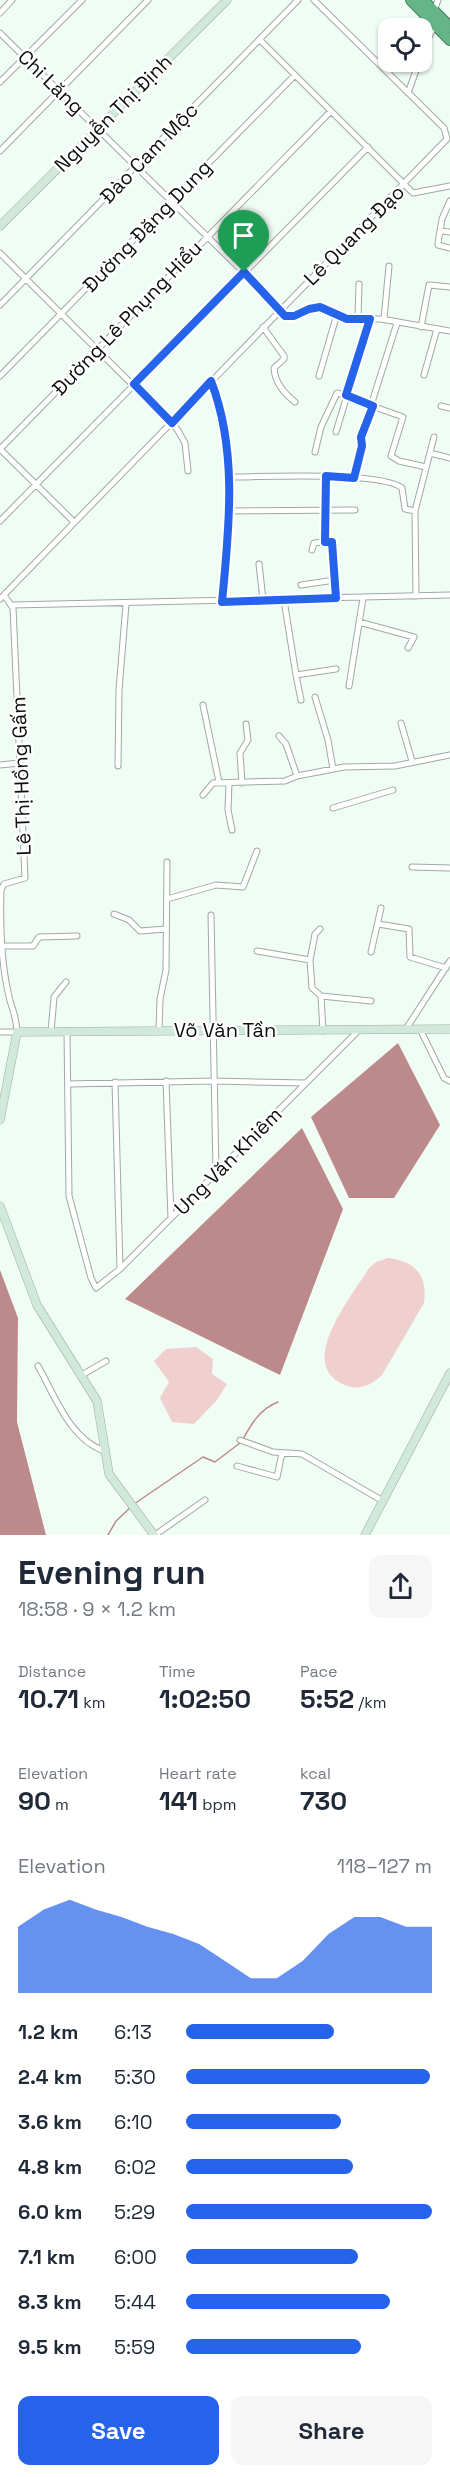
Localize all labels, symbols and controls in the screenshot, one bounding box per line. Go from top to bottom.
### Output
map controls [378,18,432,72]
button: locate [378,18,432,72]
street label: Chi Lăng [12,44,90,120]
street label: Nguyễn Thị Định [49,49,177,177]
street label: Đào Cam Mộc [94,97,204,209]
street label: Đường Đặng Dung [77,154,217,298]
street label: Lê Quang Đạo [298,179,410,291]
pin [218,210,269,272]
icon: arrive [227,219,260,252]
street label: Đường Lê Phụng Hiểu [46,235,208,401]
street label: Lê Thị Hồng Gấm [5,696,37,856]
street label: Võ Văn Tần [174,1017,276,1043]
street label: Ung Văn Khiêm [169,1102,287,1220]
text: Evening run [18,1552,206,1594]
button: share [369,1555,432,1618]
text: 18:58 · 9 × 1.2 km [18,1596,176,1622]
text: Distance [18,1661,86,1682]
text: Time [159,1661,195,1682]
text: Pace [300,1661,337,1682]
text: 10.71 [18,1682,79,1716]
text: 1:02:50 [159,1682,251,1716]
text: 5:52 [300,1682,354,1716]
text: km [79,1692,106,1713]
text: /km [354,1692,387,1713]
text: Elevation [18,1763,88,1784]
text: Heart rate [159,1763,237,1784]
text: kcal [300,1763,331,1784]
text: 90 [18,1784,51,1818]
text: 141 [159,1784,198,1818]
text: 730 [300,1784,347,1818]
text: m [51,1794,69,1815]
text: bpm [198,1794,237,1815]
text: Elevation [18,1853,106,1879]
text: 118–127 m [337,1853,432,1879]
text: 1.2 km [18,2019,78,2045]
text: 6:13 [114,2019,152,2045]
text: 2.4 km [18,2064,82,2090]
text: 5:30 [114,2064,156,2090]
text: 3.6 km [18,2109,82,2135]
text: 6:10 [114,2109,152,2135]
text: 4.8 km [18,2154,82,2180]
text: 6:02 [114,2154,156,2180]
text: 6.0 km [18,2199,82,2225]
text: 5:29 [114,2199,155,2225]
text: 7.1 km [18,2244,75,2270]
text: 6:00 [114,2244,157,2270]
text: 8.3 km [18,2289,82,2315]
text: 5:44 [114,2289,156,2315]
text: 9.5 km [18,2334,82,2360]
text: 5:59 [114,2334,155,2360]
button: Save [18,2396,219,2465]
button: Share [231,2396,432,2465]

